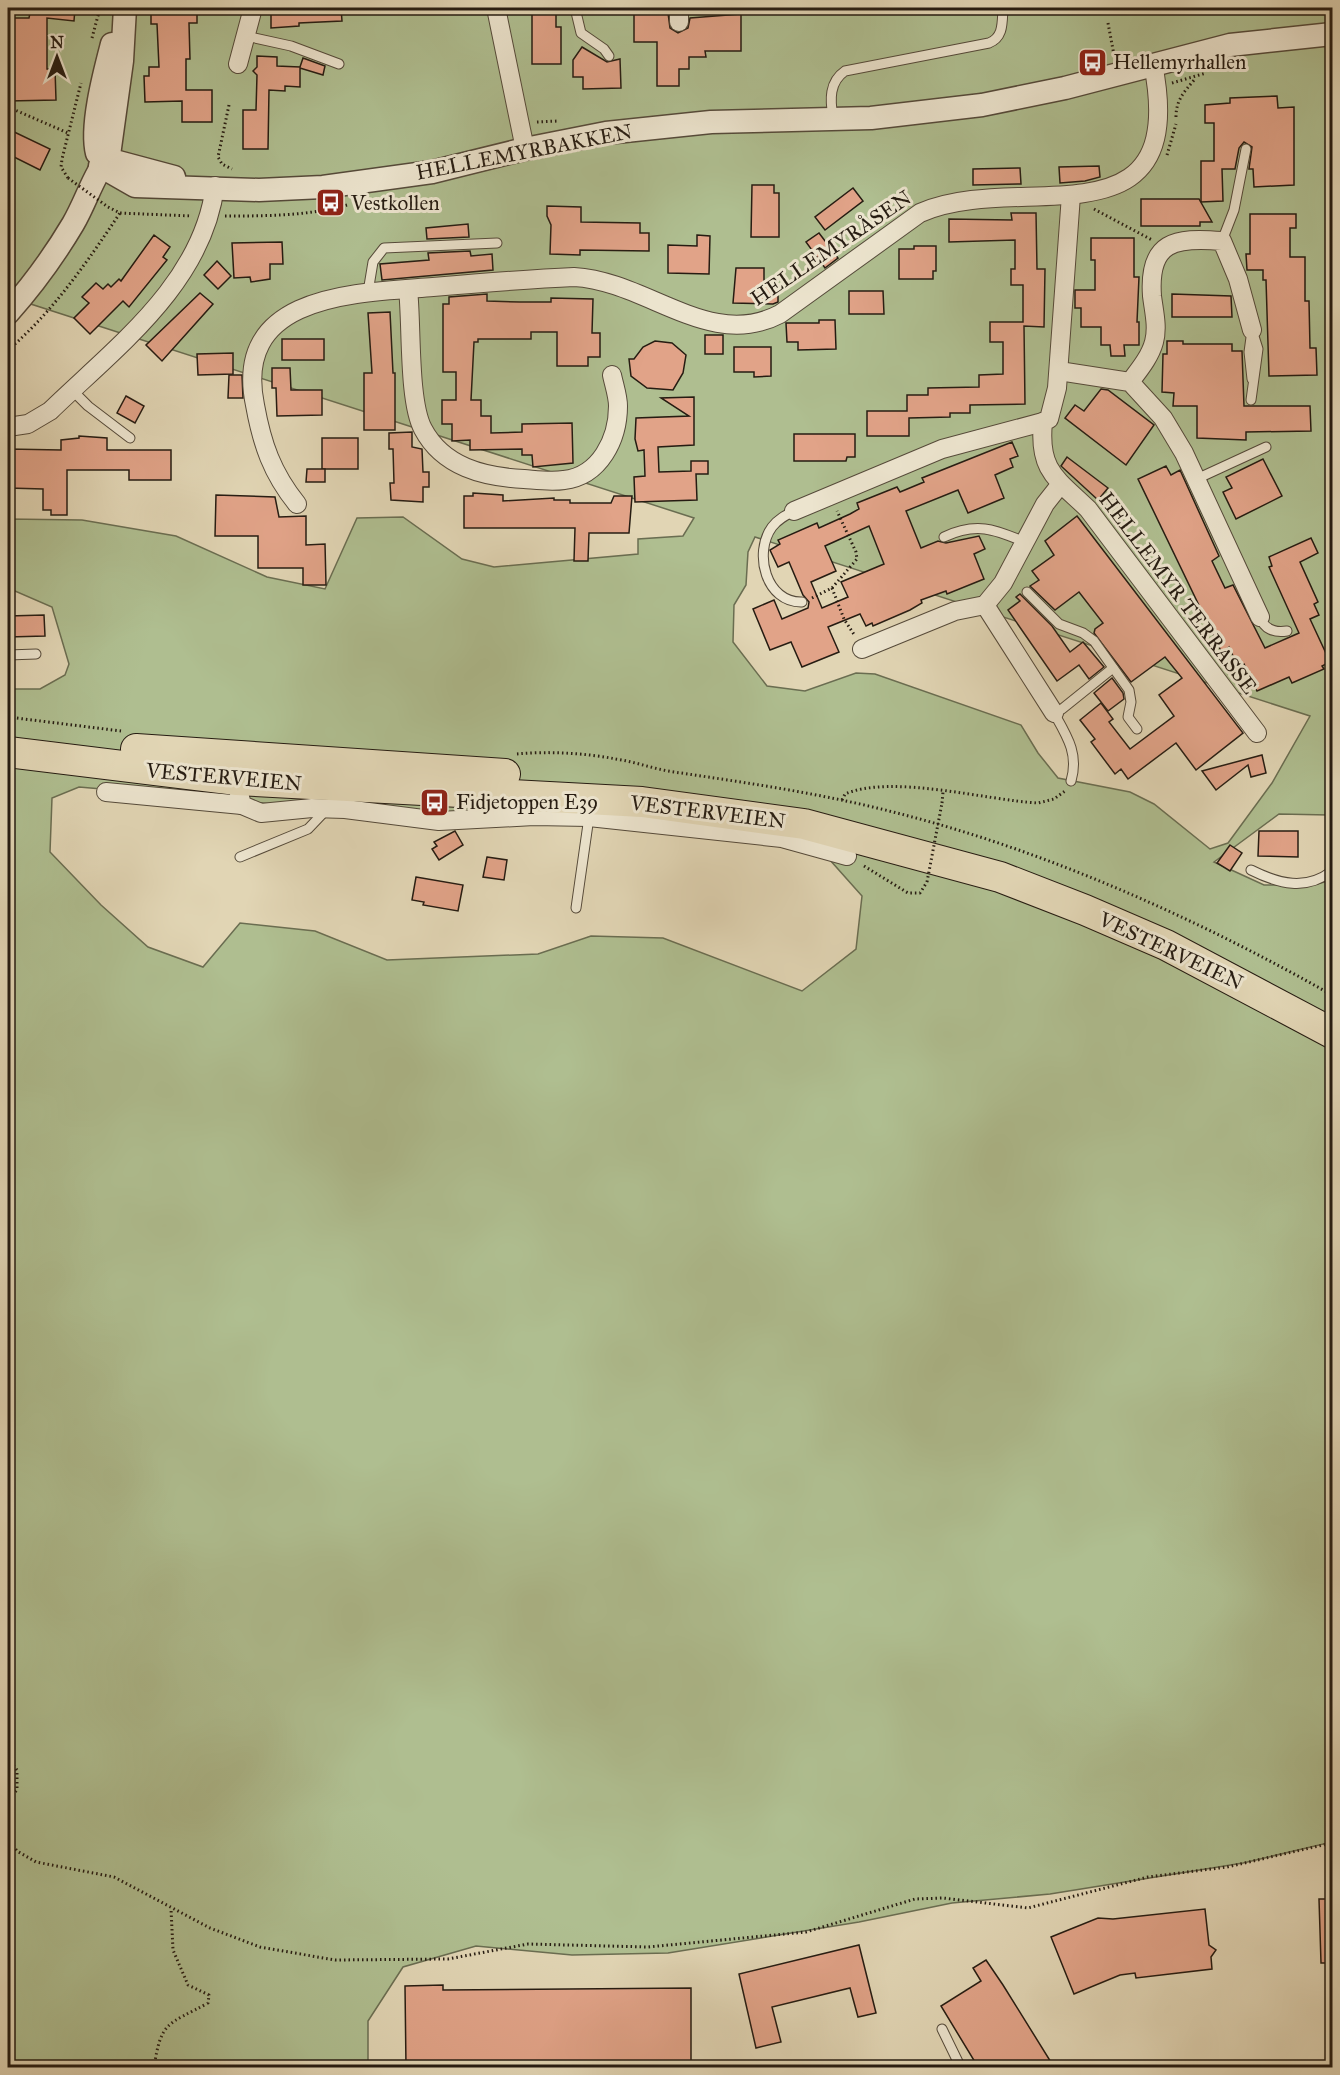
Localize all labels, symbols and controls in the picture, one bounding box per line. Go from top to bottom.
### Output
north arrow [27,27,87,87]
text: N [50,33,64,52]
bus stop icon: Hellemyrhallen [1076,46,1108,78]
place label: Hellemyrhallen [1113,49,1246,75]
street label: HELLEMYRBAKKEN [414,118,635,186]
street label: HELLEMYRÅSEN [746,184,916,311]
bus stop icon: Vestkollen [314,187,346,219]
place label: Vestkollen [350,190,440,216]
street label: HELLEMYR TERRASSE [1094,487,1262,699]
street label: VESTERVEIEN [144,757,303,797]
bus stop icon: Fidjetoppen E39 [419,786,451,818]
place label: Fidjetoppen E39 [456,789,598,815]
street label: VESTERVEIEN [628,789,787,834]
street label: VESTERVEIEN [1094,906,1247,996]

